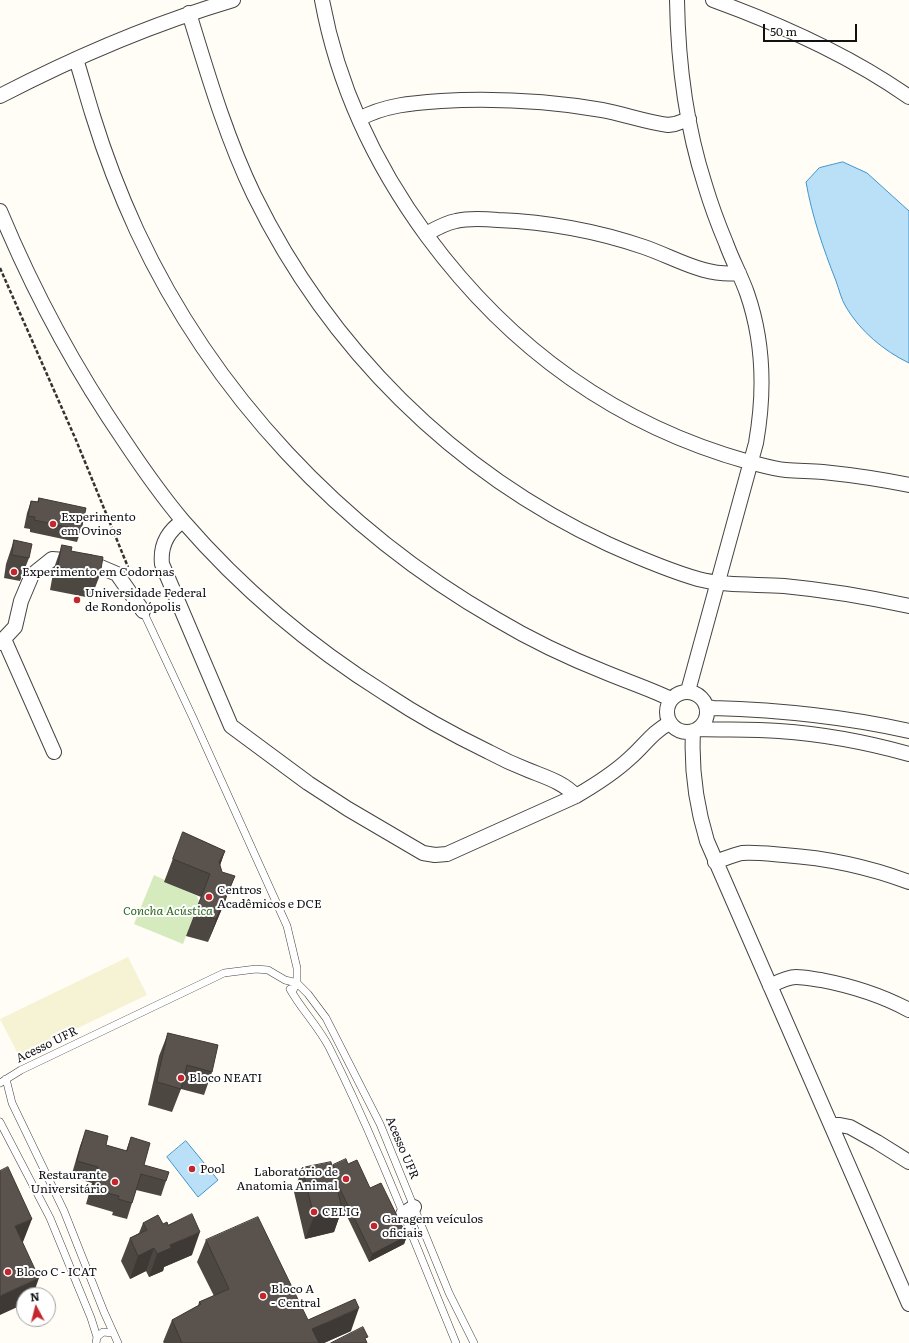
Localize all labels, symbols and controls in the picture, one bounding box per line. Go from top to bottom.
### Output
scale bar [765,16,859,42]
text: 50 m [770,22,797,40]
place label: Experimento em Ovinos [61,510,136,538]
marker: Experimento em Ovinos [48,519,58,529]
place label: Experimento em Codornas [22,565,174,579]
marker: Experimento em Codornas [9,567,19,577]
place label: Universidade Federal de Rondonópolis [85,586,206,614]
marker: Universidade Federal de Rondonópolis [72,595,82,605]
place label: Centros Acadêmicos e DCE [217,883,322,911]
marker: Centros Acadêmicos e DCE [204,892,214,902]
park label: Concha Acústica [123,904,213,918]
street label: Acesso UFR [14,1024,80,1066]
place label: Bloco NEATI [189,1071,262,1085]
marker: Bloco NEATI [176,1073,186,1083]
street label: Acesso UFR [382,1114,422,1182]
place label: Pool [200,1162,225,1176]
marker: Pool [187,1164,197,1174]
place label: Laboratório de Anatomia Animal [237,1165,338,1193]
place label: Restaurante Universitário [31,1168,107,1196]
marker: Laboratório de Anatomia Animal [341,1174,351,1184]
marker: Restaurante Universitário [110,1177,120,1187]
place label: CELIG [322,1205,360,1219]
marker: CELIG [309,1207,319,1217]
place label: Garagem veículos oficiais [382,1212,483,1240]
marker: Garagem veículos oficiais [369,1221,379,1231]
place label: Bloco C - ICAT [16,1265,97,1279]
marker: Bloco C - ICAT [3,1267,13,1277]
place label: Bloco A - Central [271,1282,320,1310]
north arrow [16,1287,56,1327]
text: N [29,1288,40,1305]
marker: Bloco A - Central [258,1291,268,1301]

